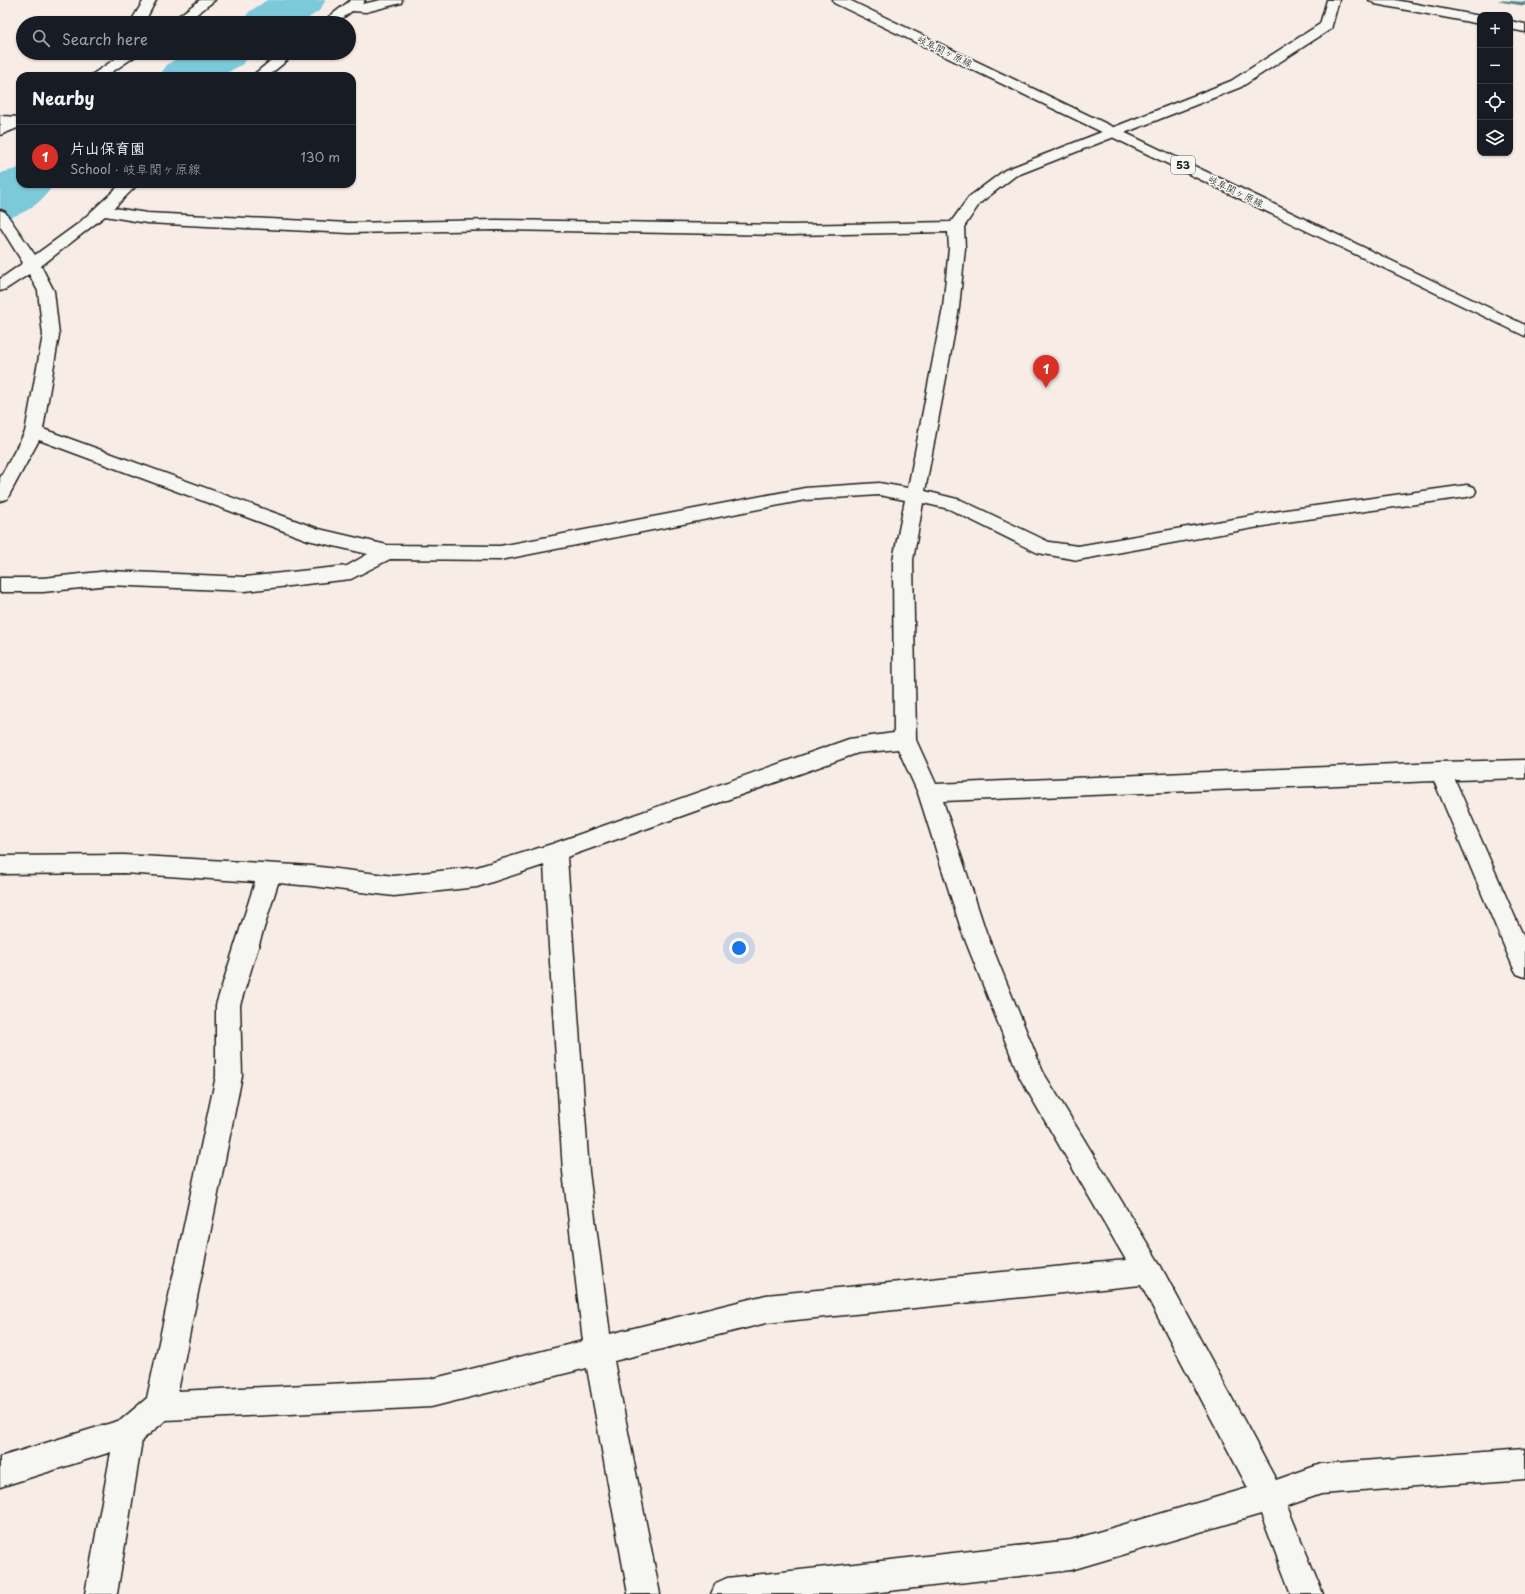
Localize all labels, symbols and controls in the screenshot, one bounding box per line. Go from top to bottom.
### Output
map controls [1477,12,1513,156]
button: + [1477,12,1513,48]
search box [16,16,356,60]
icon: search [30,27,52,49]
text: Search here [62,27,148,50]
street label: 岐阜関ヶ原線 [915,31,975,70]
button: − [1477,48,1513,84]
button: locate [1477,84,1513,120]
text: Nearby [32,85,94,111]
button: layers [1477,120,1513,156]
text: 片山保育園 [70,136,145,159]
text: 1 [42,147,48,166]
text: 130 m [301,147,340,166]
road number: 53 [1171,156,1195,174]
text: School · 岐阜関ヶ原線 [70,159,201,178]
street label: 岐阜関ヶ原線 [1206,171,1266,210]
pin: 1 [1033,355,1059,388]
your location [729,938,749,958]

